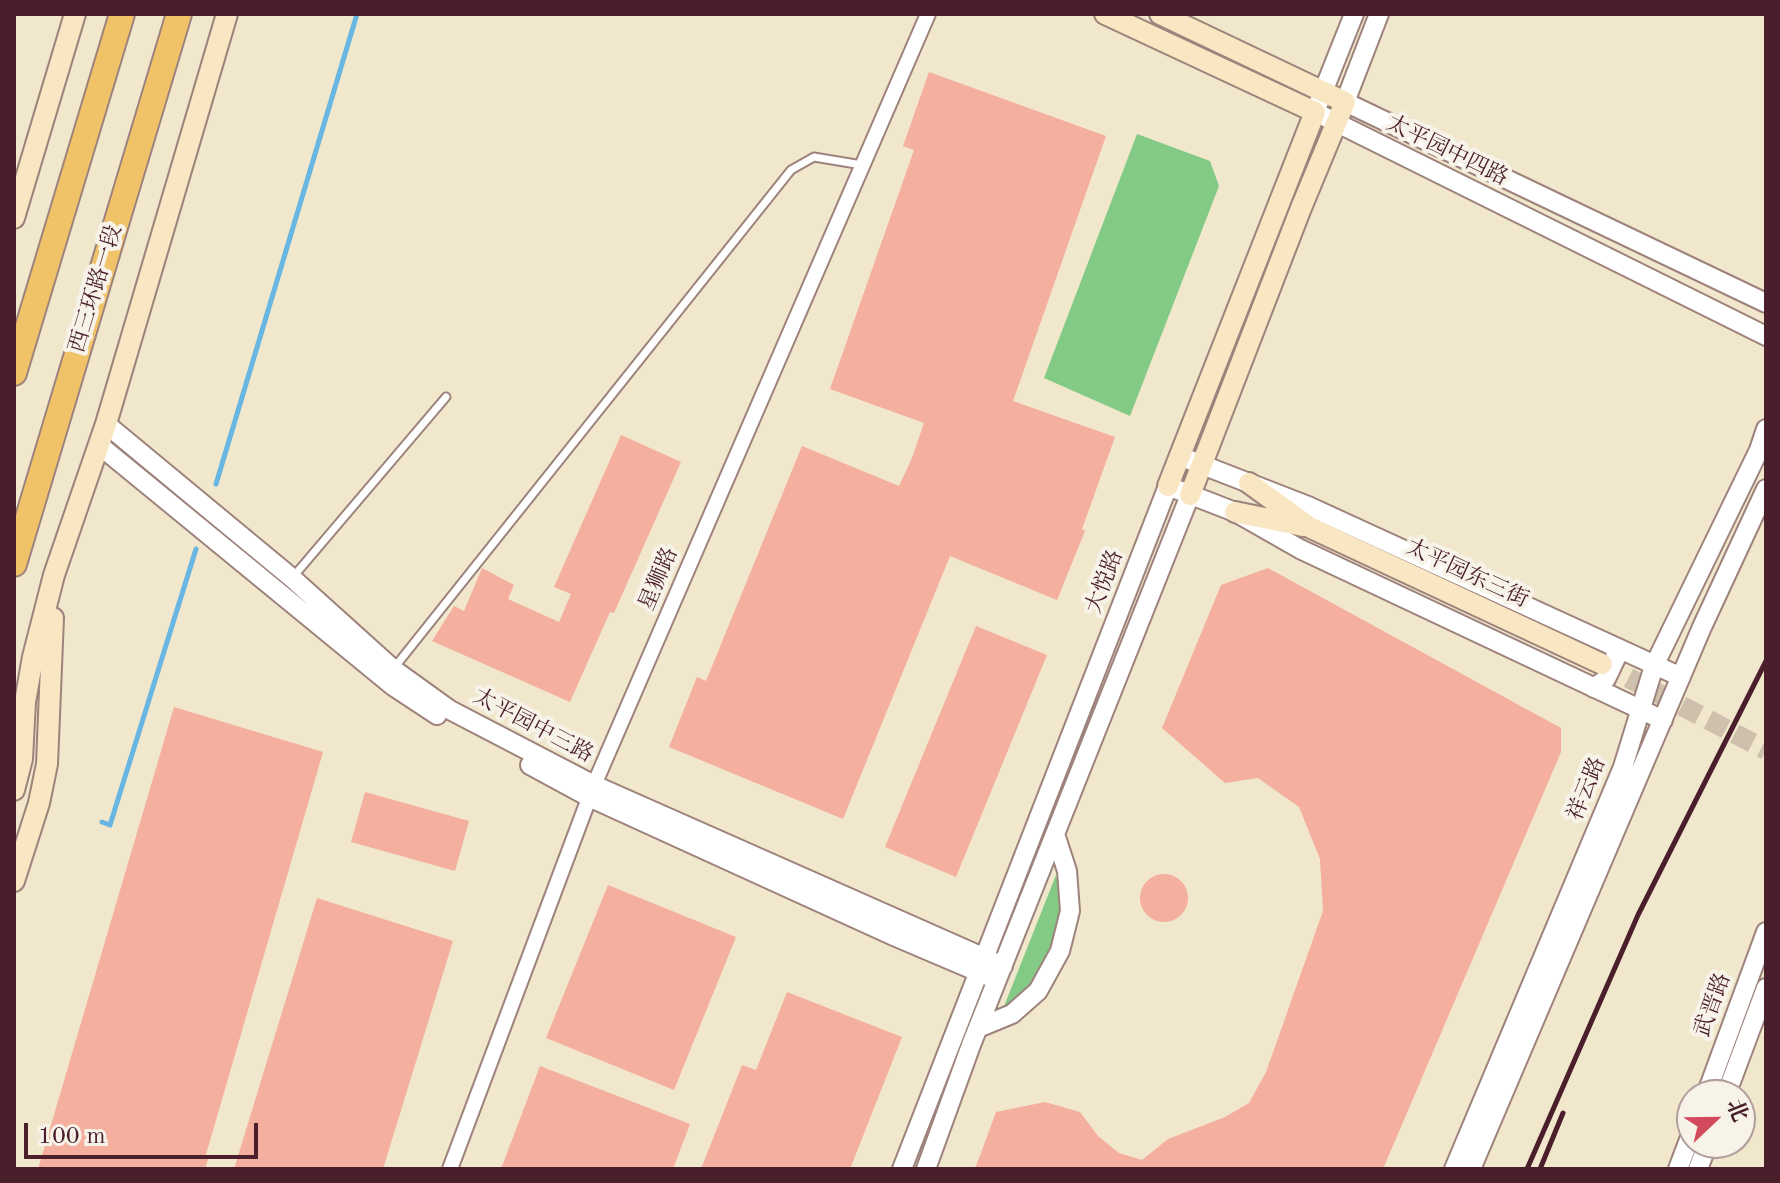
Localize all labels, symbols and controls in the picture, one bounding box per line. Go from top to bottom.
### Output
street label: 太平园中四路 [1382,110,1512,192]
street label: 西三环路一段 [64,222,128,356]
street label: 太平园东三街 [1402,534,1532,614]
street label: 星狮路 [634,543,684,615]
street label: 大悦路 [1081,546,1129,618]
street label: 太平园中三路 [469,683,597,769]
street label: 祥云路 [1562,753,1612,825]
street label: 武晋路 [1689,969,1737,1041]
north arrow [1676,1079,1756,1159]
text: 北 [1722,1096,1751,1125]
scale bar [28,1107,262,1157]
text: 100 m [38,1125,106,1149]

